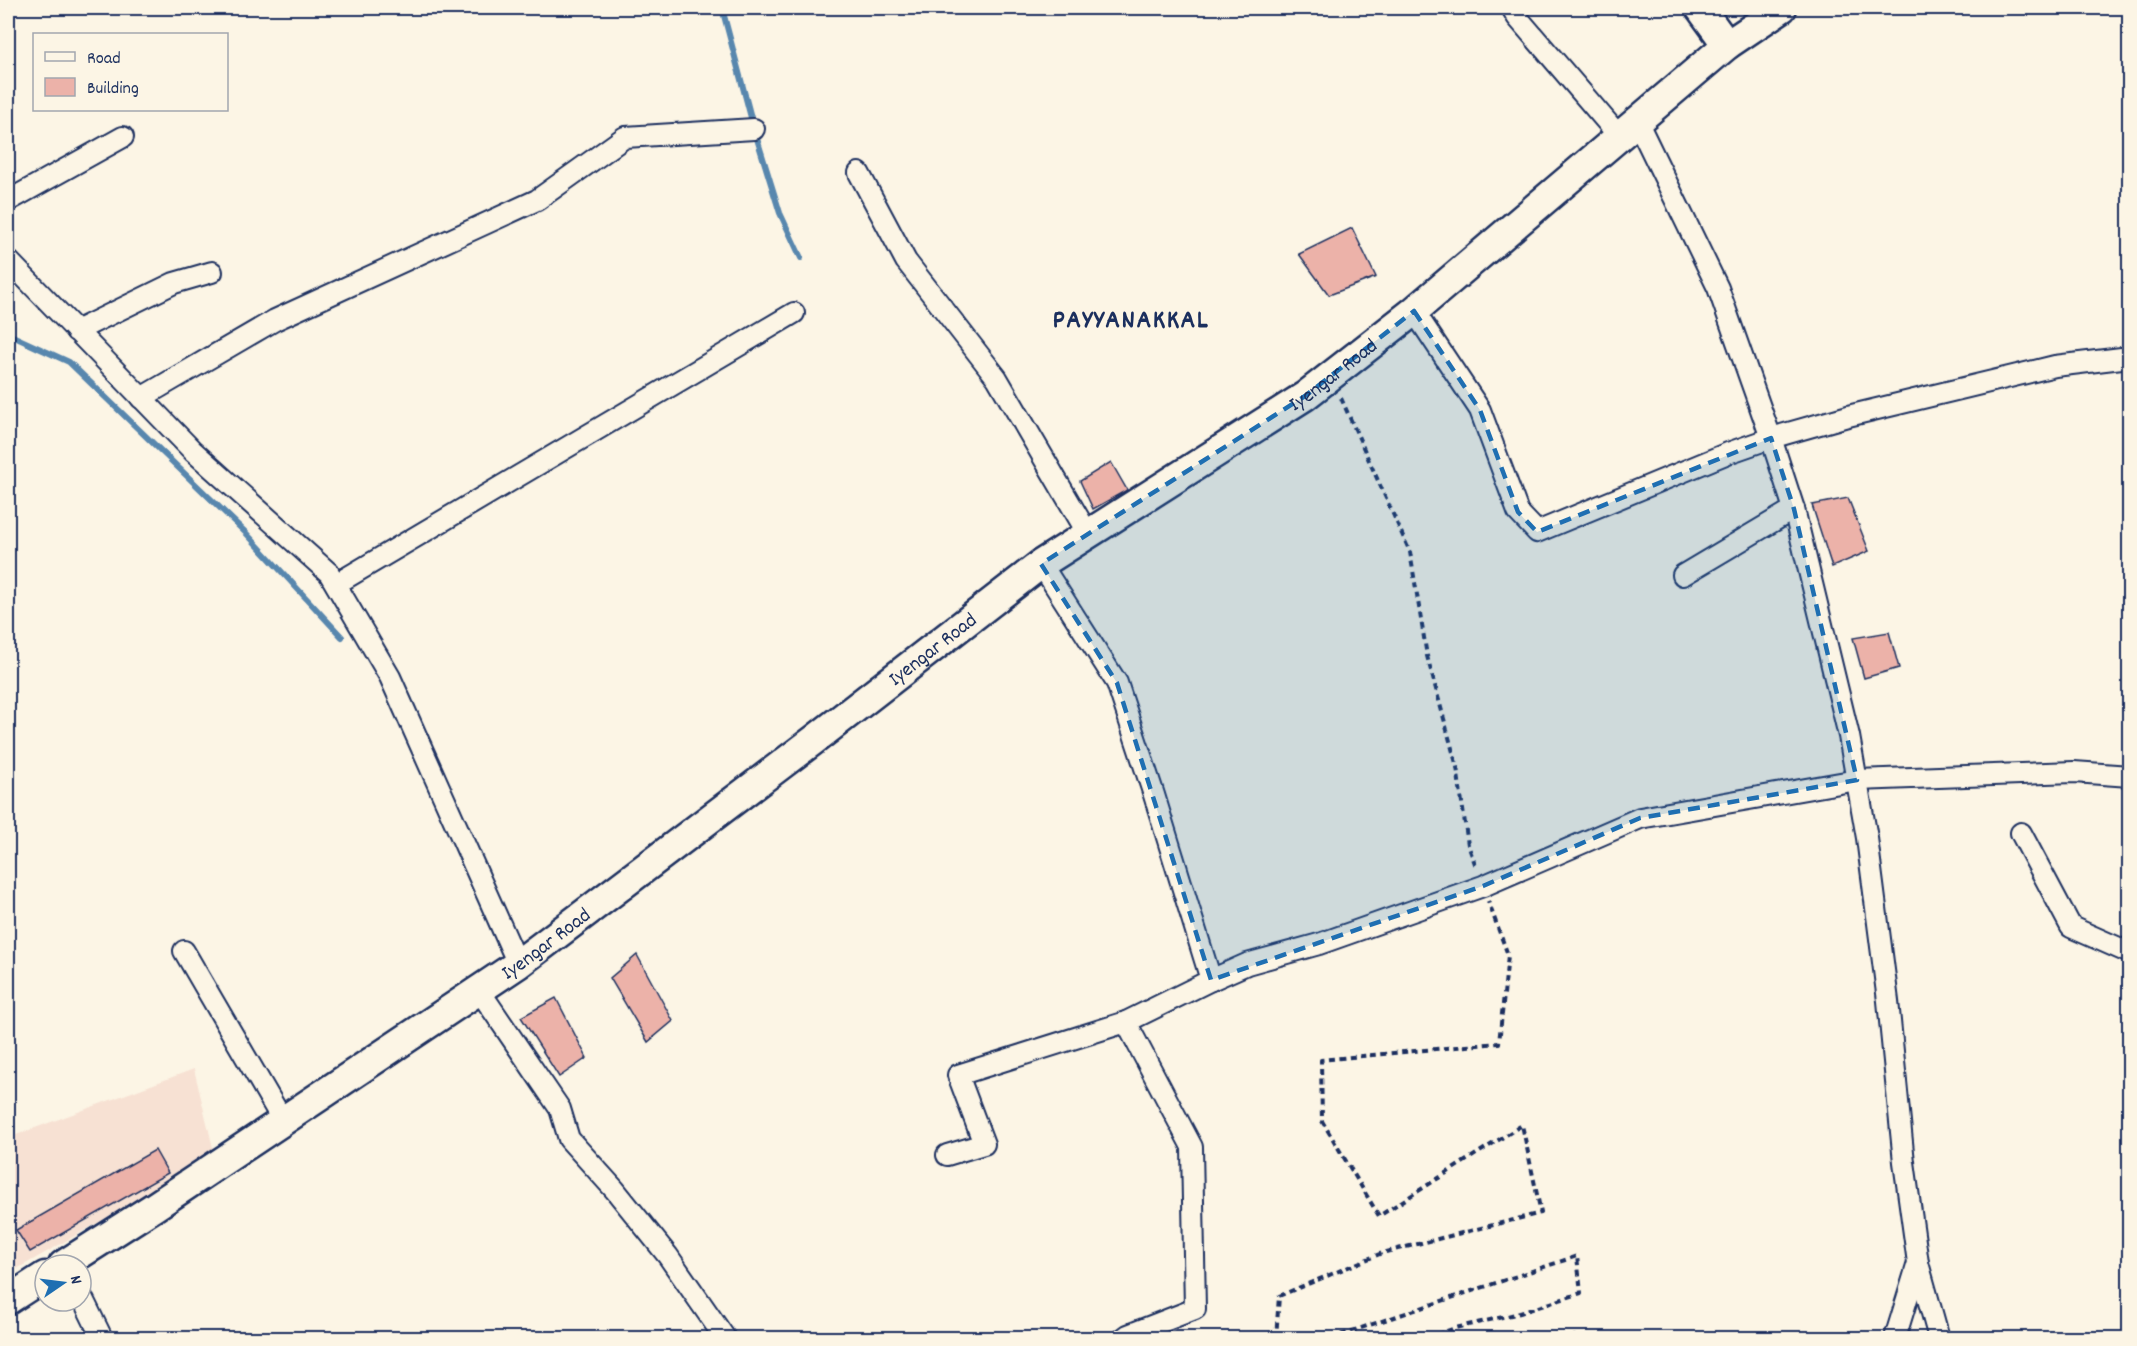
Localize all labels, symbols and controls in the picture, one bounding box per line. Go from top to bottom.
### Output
legend [33,33,228,111]
text: Road [87,47,121,72]
text: Building [87,77,139,102]
district label: PAYYANAKKAL [1053,302,1209,341]
street label: Iyengar Road [1284,333,1385,421]
street label: Iyengar Road [883,607,984,695]
street label: Iyengar Road [496,902,598,989]
north arrow [33,1253,93,1313]
text: N [63,1273,87,1287]

